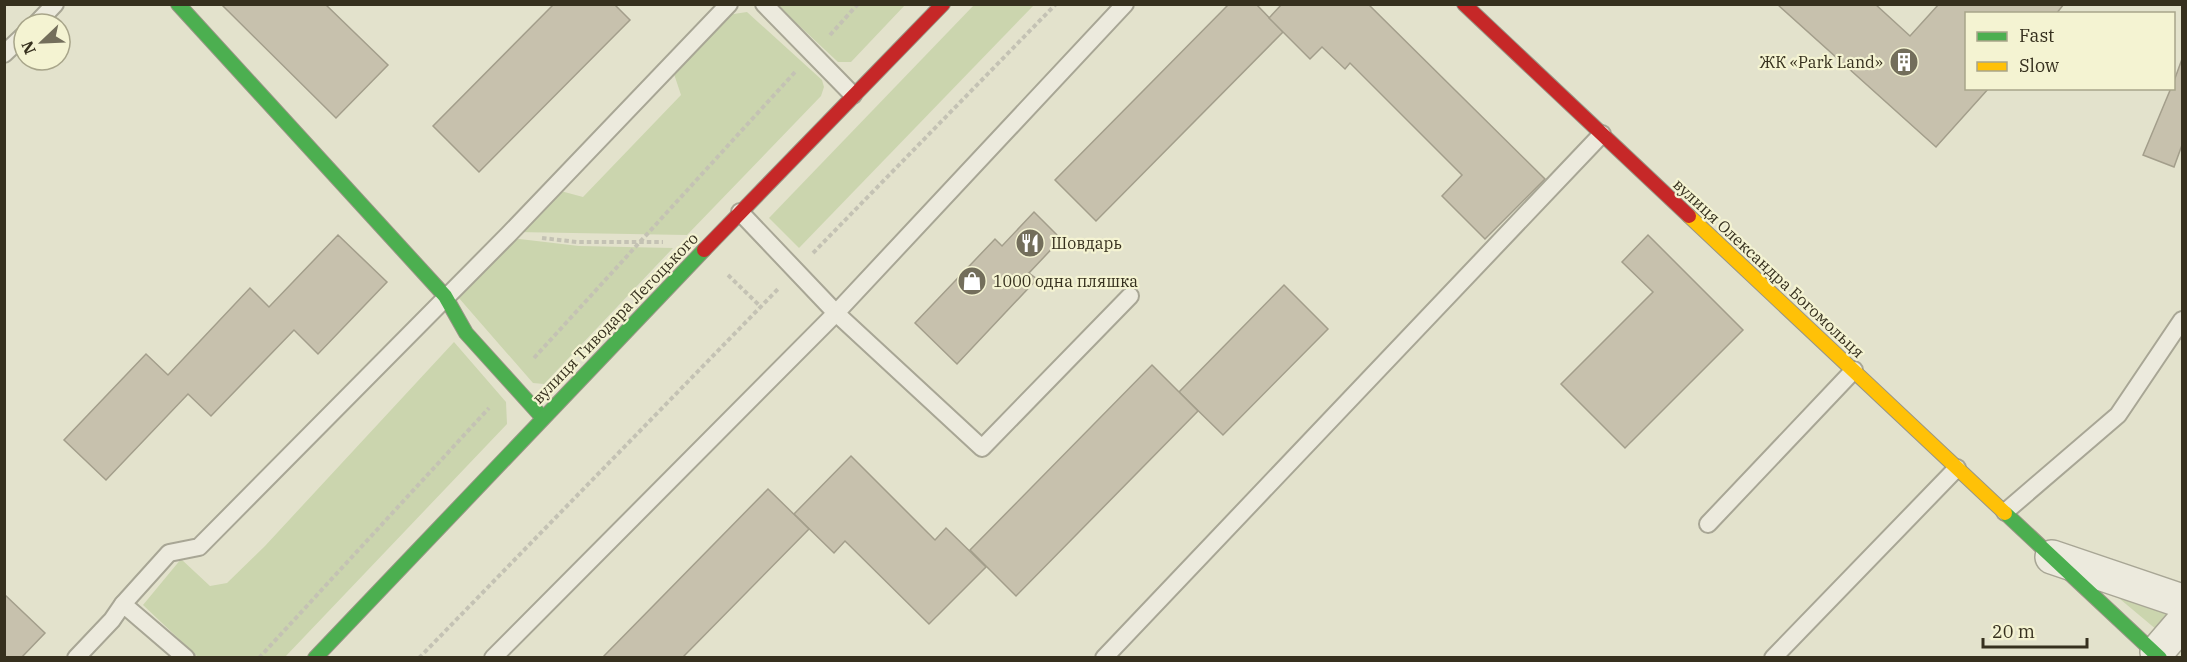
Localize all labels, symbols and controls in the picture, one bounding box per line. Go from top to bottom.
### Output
north arrow [12,12,72,72]
legend [1965,12,2175,90]
text: Fast [2019,24,2054,47]
text: N [17,38,40,58]
building icon: ЖК «Park Land» [1888,46,1920,78]
place label: ЖК «Park Land» [1759,52,1883,72]
text: Slow [2019,54,2059,77]
street label: вулиця Олександра Богомольця [1669,174,1869,362]
restaurant icon: Шовдарь [1014,227,1046,259]
street label: вулиця Тиводара Легоцького [528,228,702,408]
place label: Шовдарь [1051,233,1122,253]
shop icon: 1000 одна пляшка [956,265,988,297]
place label: 1000 одна пляшка [993,271,1138,291]
scale bar [1983,611,2086,649]
text: 20 m [1992,620,2035,643]

